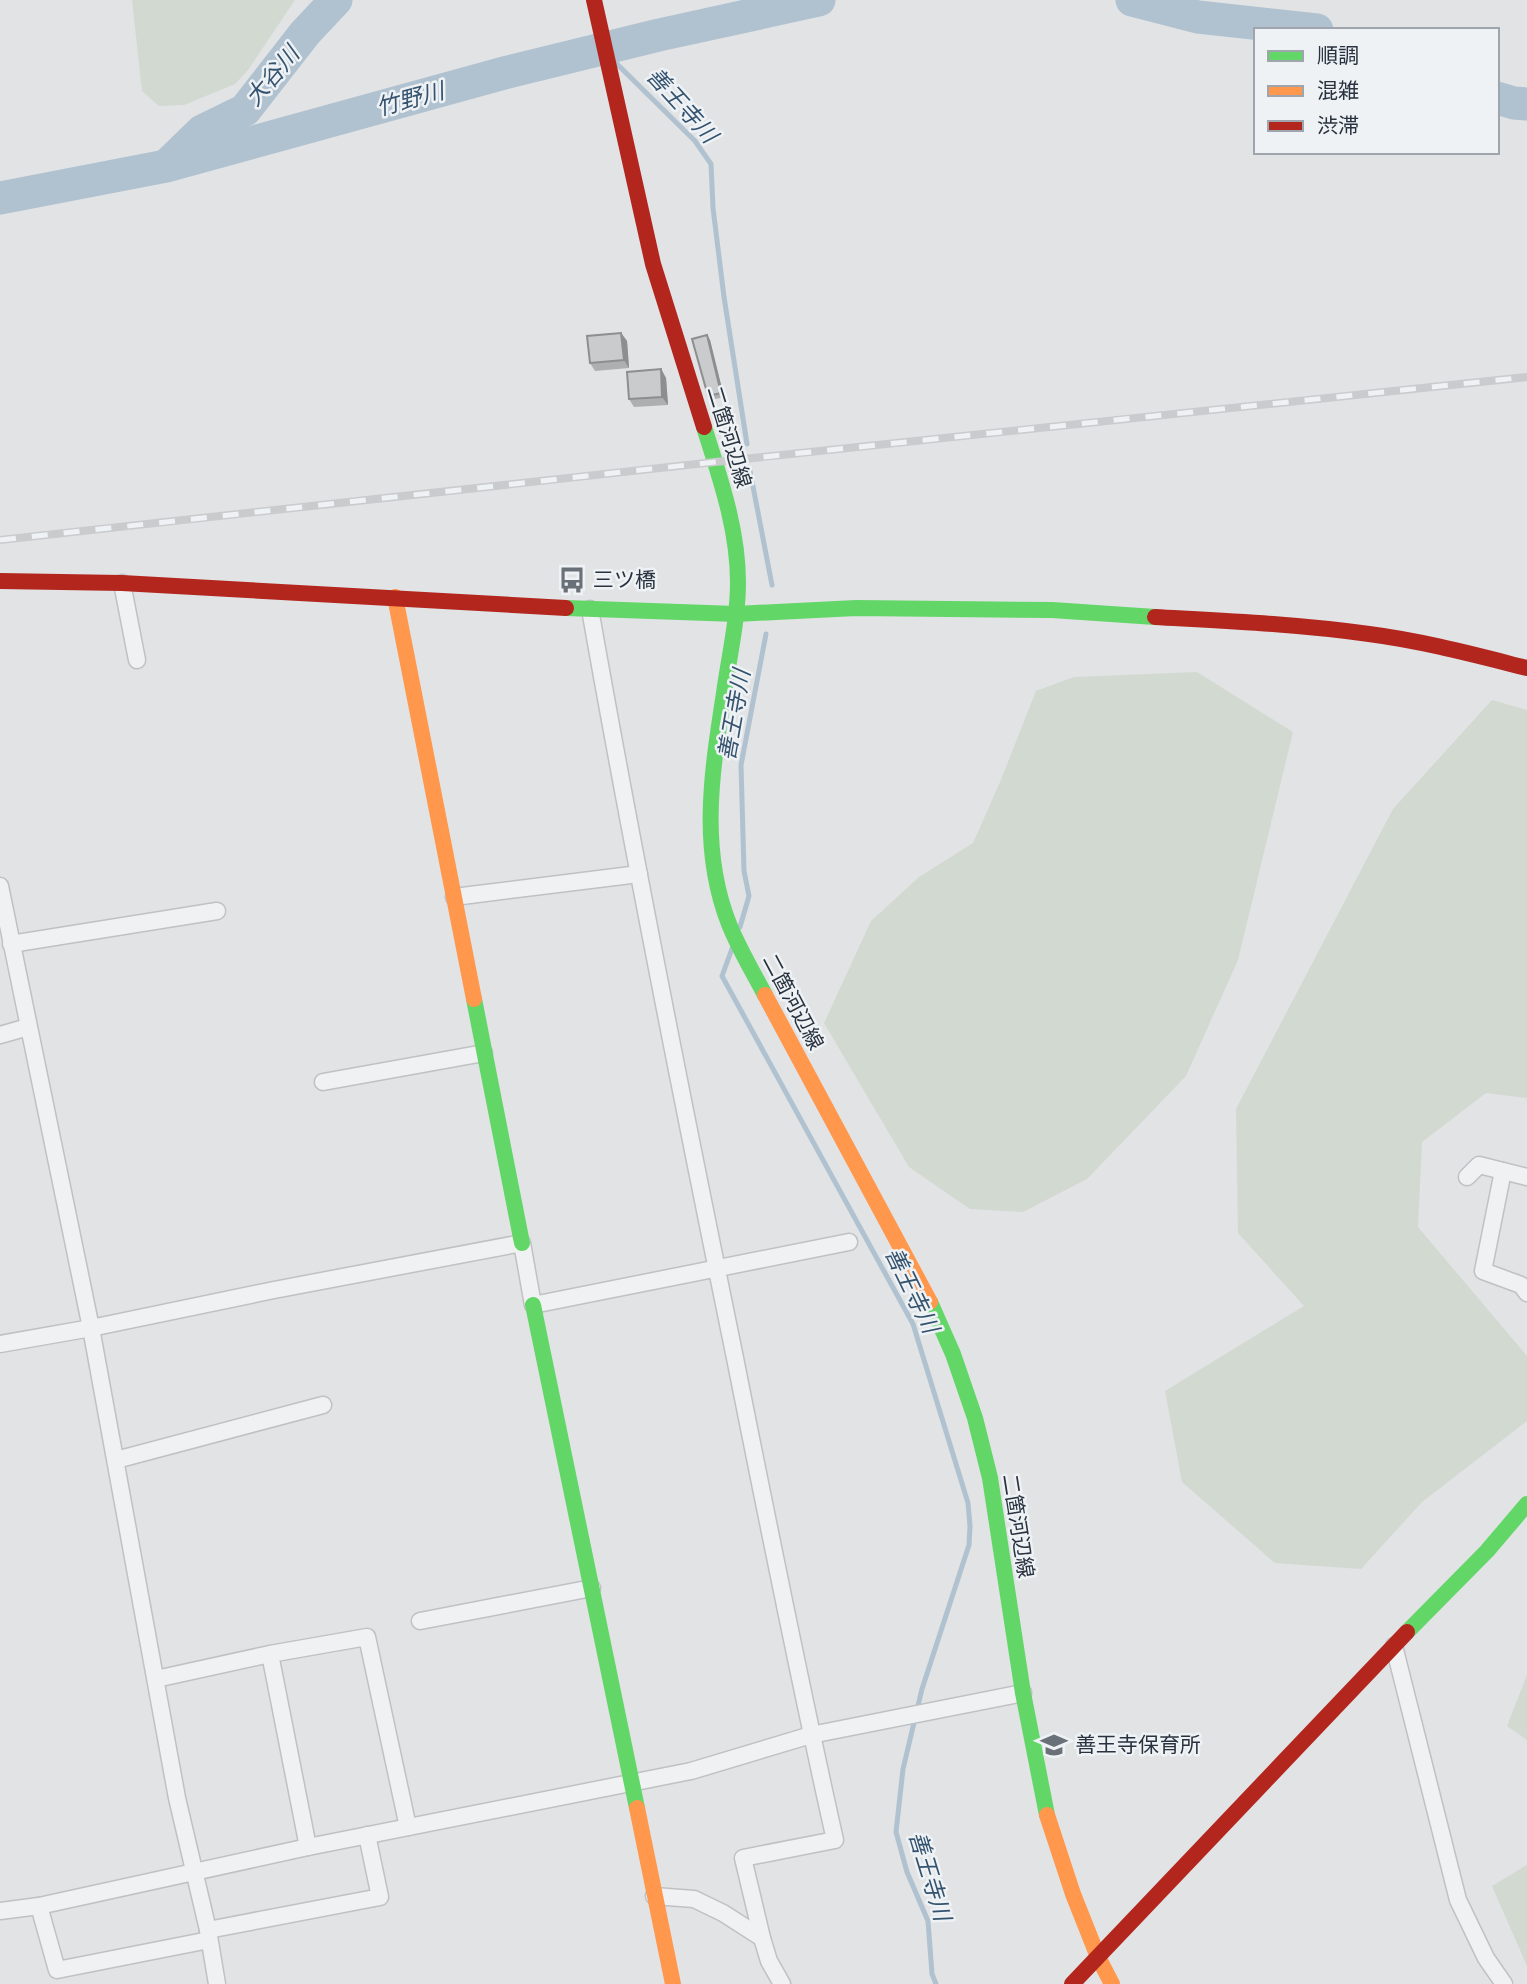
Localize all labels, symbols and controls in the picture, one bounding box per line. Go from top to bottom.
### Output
legend [1254,28,1499,154]
water label: 大谷川 [241,40,309,113]
text: 順調 [1317,44,1359,71]
water label: 善王寺川 [639,63,724,153]
water label: 竹野川 [374,78,451,124]
text: 混雑 [1317,79,1359,106]
text: 渋滞 [1317,114,1359,141]
street label: 二箇河辺線 [699,383,756,492]
bus stop icon: 三ツ橋 [557,565,587,595]
place label: 三ツ橋 [593,568,656,595]
water label: 善王寺川 [714,665,759,763]
street label: 二箇河辺線 [755,950,828,1055]
water label: 善王寺川 [877,1243,944,1341]
street label: 二箇河辺線 [995,1472,1038,1580]
school or university icon: 善王寺保育所 [1039,1730,1069,1760]
place label: 善王寺保育所 [1075,1733,1201,1760]
water label: 善王寺川 [900,1829,956,1928]

